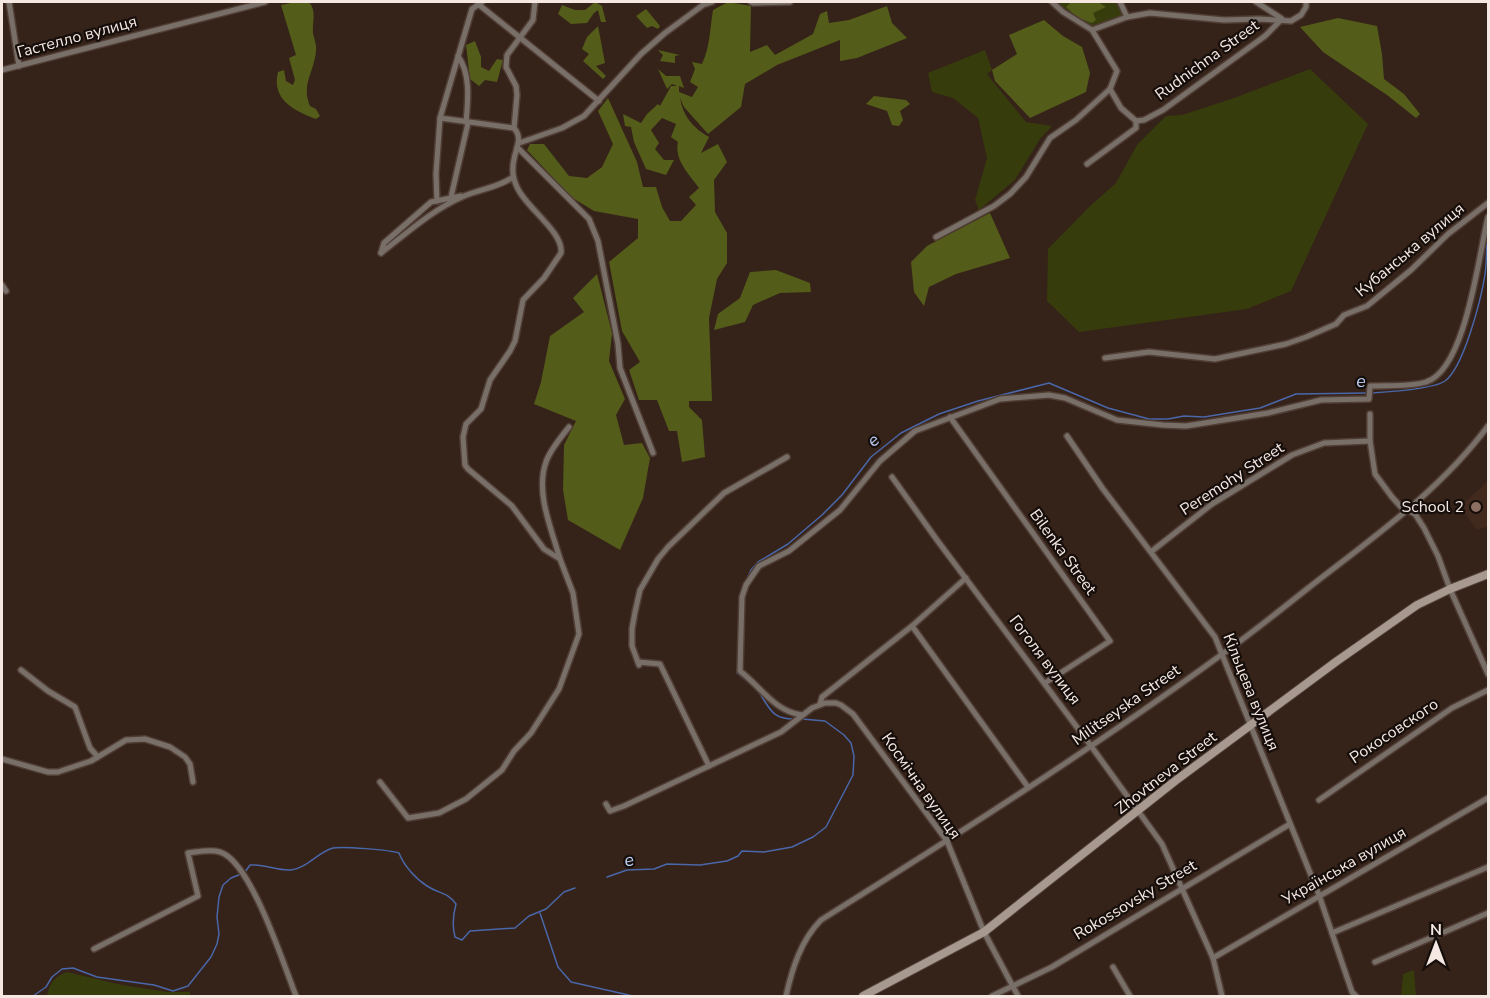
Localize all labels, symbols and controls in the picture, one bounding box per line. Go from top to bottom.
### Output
street label: Гастелло вулиця [15,10,139,64]
street label: Rudnichna Street [1151,15,1264,105]
street label: Кубанська вулиця [1351,198,1469,302]
water label: e [1356,369,1366,393]
water label: e [862,427,885,452]
street label: Peremohy Street [1176,437,1289,521]
place label: School 2 [1401,496,1464,518]
marker: School 2 [1469,500,1483,514]
street label: Bilenka Street [1024,505,1102,600]
street label: Гоголя вулиця [1004,611,1086,709]
street label: Кільцева вулиця [1217,630,1285,754]
street label: Militseyska Street [1067,659,1185,751]
street label: Рокосовского [1345,693,1443,769]
street label: Zhovtneva Street [1111,726,1222,820]
street label: Космічна вулиця [876,728,966,844]
street label: Українська вулиця [1277,821,1410,911]
water label: e [622,847,637,873]
street label: Rokossovsky Street [1069,854,1201,945]
north arrow [1406,914,1466,974]
text: N [1430,919,1442,941]

